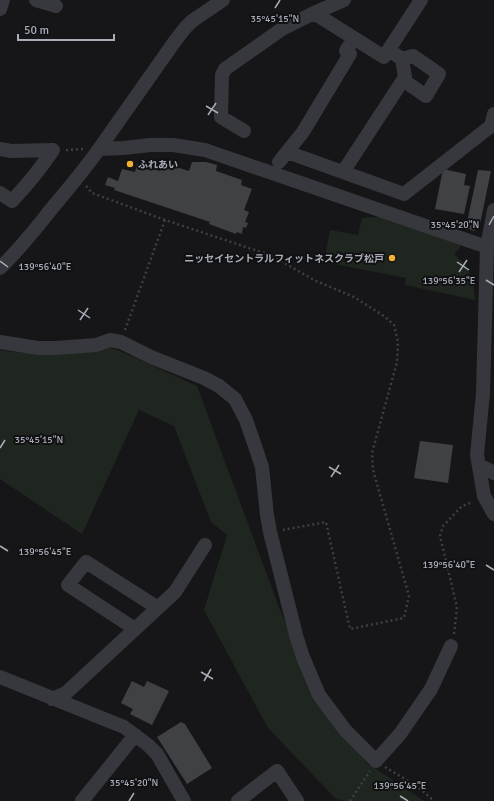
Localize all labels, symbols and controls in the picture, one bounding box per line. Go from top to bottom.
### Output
text: 35°45'15"N [251,13,299,25]
scale bar [18,16,114,42]
text: 50 m [24,23,49,38]
marker: ふれあい [125,159,135,169]
place label: ふれあい [138,159,178,171]
text: 35°45'20"N [431,219,479,231]
place label: ニッセイセントラルフィットネスクラブ松戸 [184,253,384,265]
marker: ニッセイセントラルフィットネスクラブ松戸 [387,253,397,263]
text: 139°56'40"E [18,261,72,273]
text: 139°56'35"E [422,275,476,287]
text: 35°45'15"N [15,434,63,446]
text: 139°56'45"E [18,546,72,558]
text: 139°56'40"E [422,559,476,571]
text: 35°45'20"N [110,777,158,789]
text: 139°56'45"E [373,780,427,792]

